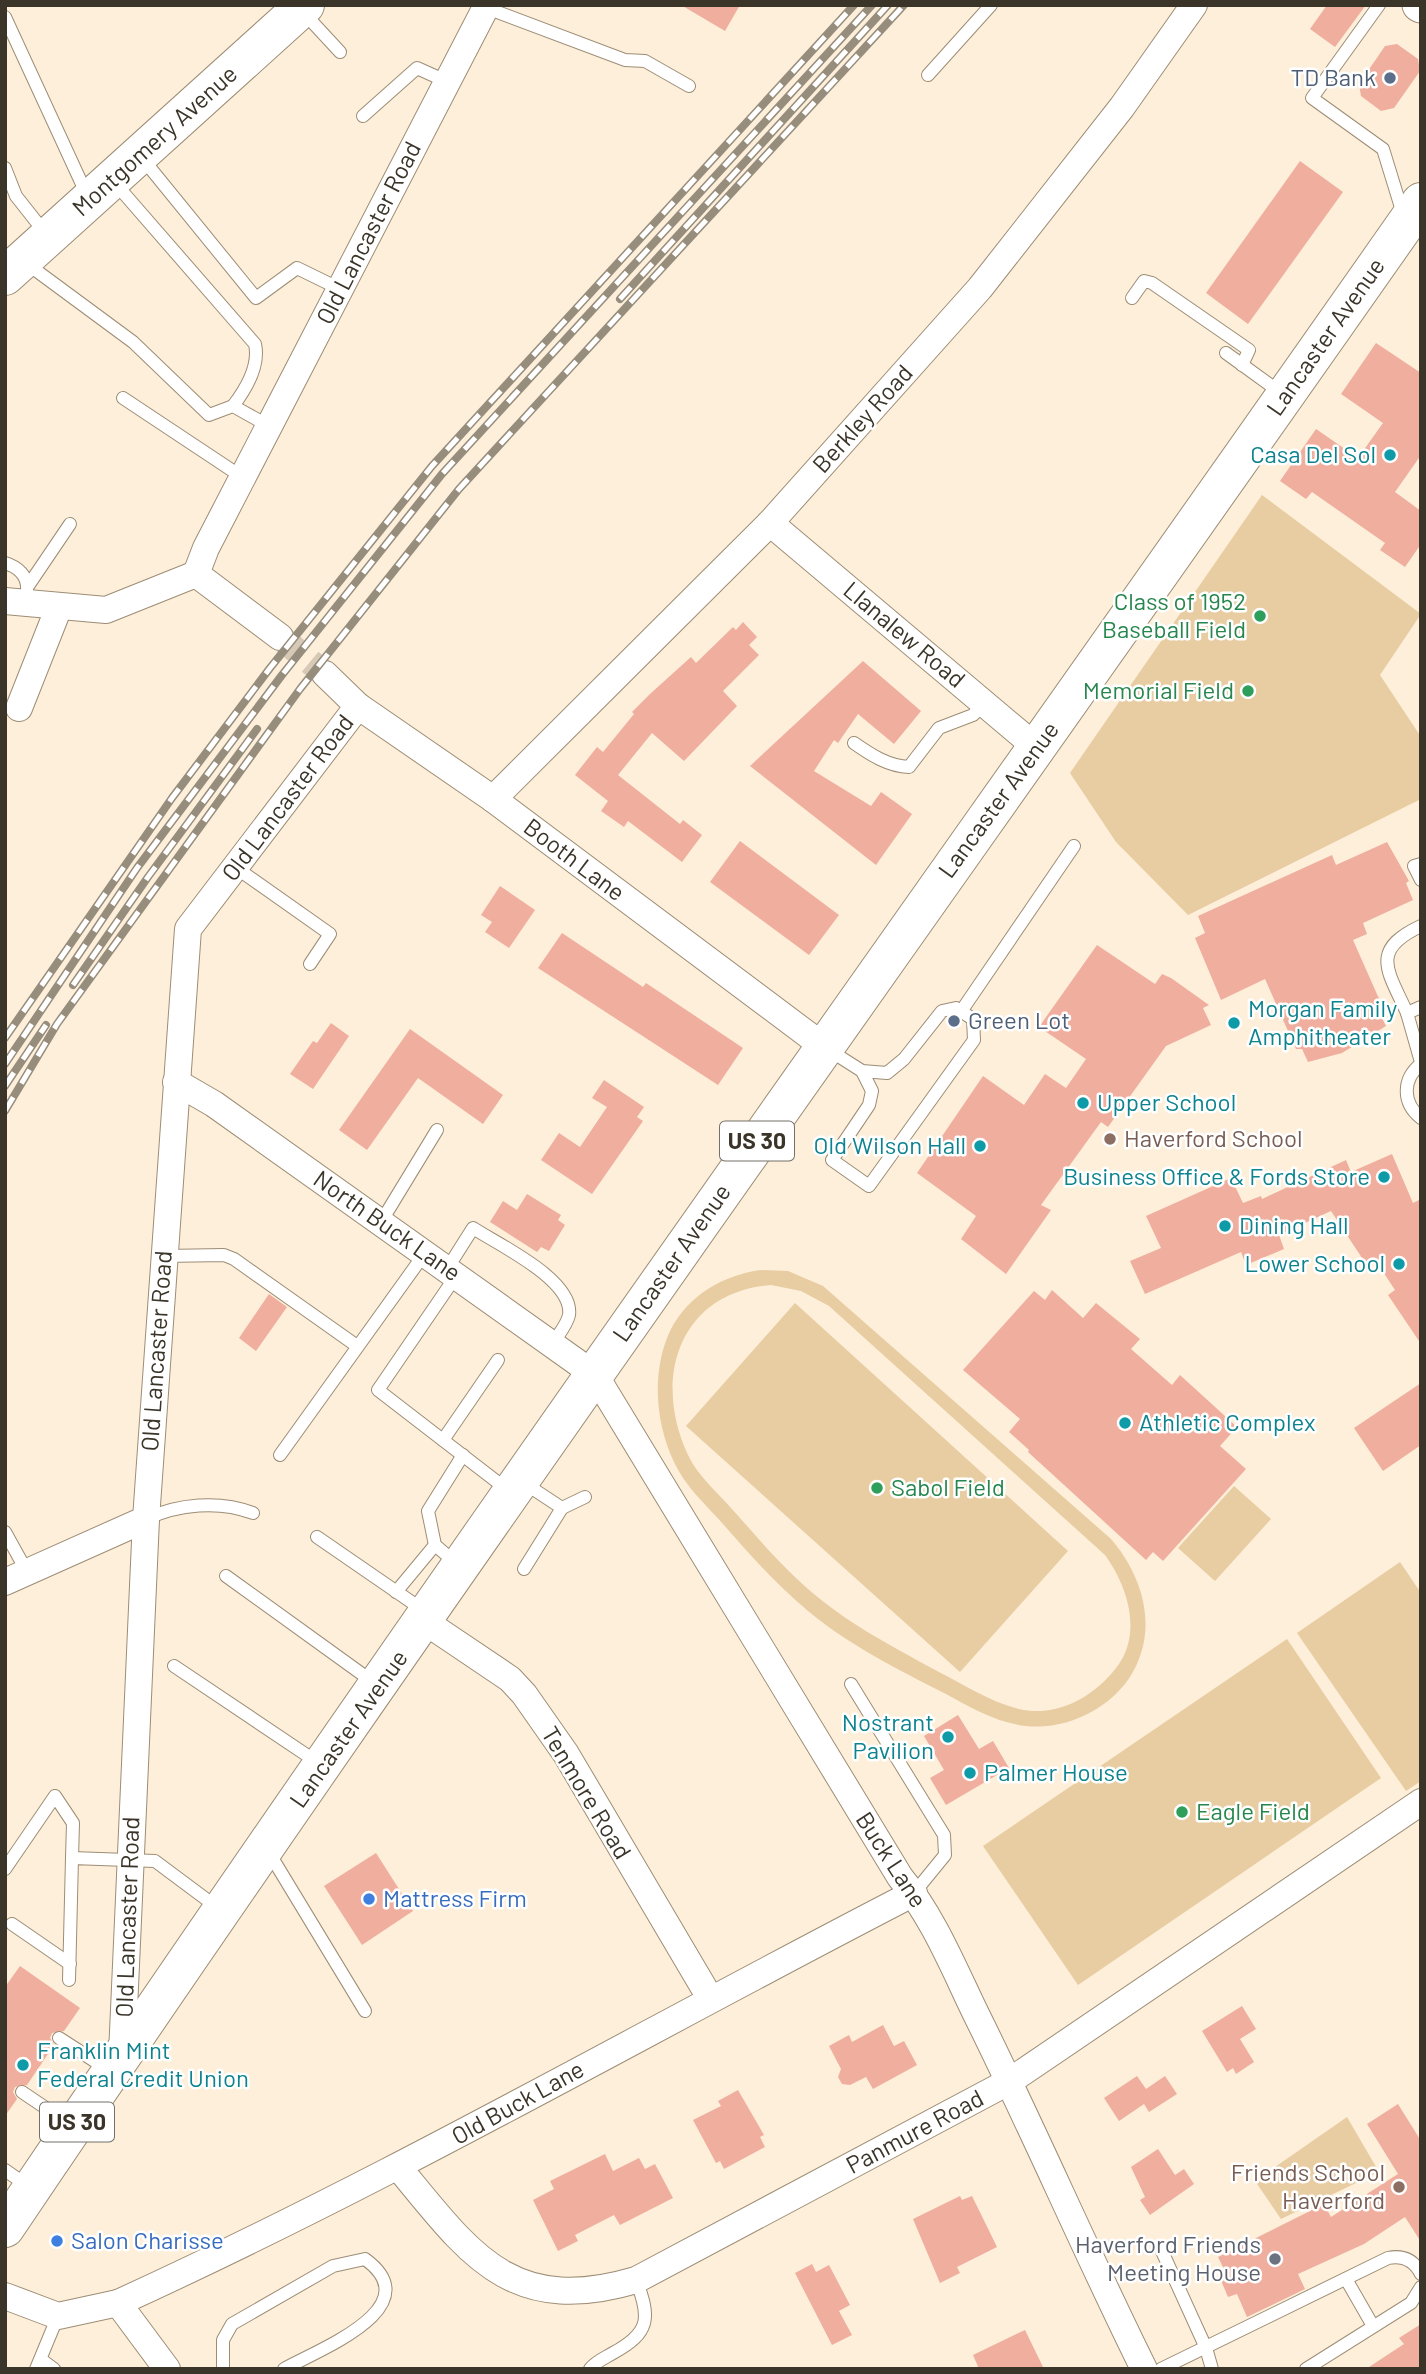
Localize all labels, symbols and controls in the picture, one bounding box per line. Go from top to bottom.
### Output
street label: Montgomery Avenue [66,58,242,221]
place label: TD Bank [1291,62,1376,91]
marker: TD Bank [1382,70,1398,86]
street label: Old Lancaster Road [309,136,426,328]
street label: Lancaster Avenue [1260,252,1390,421]
street label: Berkley Road [806,358,918,478]
place label: Casa Del Sol [1250,439,1376,468]
marker: Casa Del Sol [1382,447,1398,463]
street label: Llanalew Road [838,575,972,693]
place label: Class of 1952 Baseball Field [1102,586,1246,643]
marker: Class of 1952 Baseball Field [1252,608,1268,624]
place label: Memorial Field [1083,675,1234,704]
marker: Memorial Field [1240,683,1256,699]
street label: Old Lancaster Road [215,708,359,886]
street label: Lancaster Avenue [931,715,1064,883]
street label: Booth Lane [519,811,631,906]
place label: Morgan Family Amphitheater [1248,993,1397,1050]
place label: Green Lot [968,1005,1070,1034]
marker: Green Lot [946,1013,962,1029]
marker: Morgan Family Amphitheater [1226,1015,1242,1031]
place label: Upper School [1097,1087,1236,1116]
marker: Upper School [1075,1095,1091,1111]
road number: US 30 [720,1122,794,1160]
place label: Haverford School [1124,1123,1303,1152]
place label: Old Wilson Hall [814,1130,966,1159]
marker: Haverford School [1102,1131,1118,1147]
marker: Old Wilson Hall [972,1138,988,1154]
place label: Business Office & Fords Store [1063,1161,1370,1190]
street label: North Buck Lane [309,1163,467,1286]
marker: Business Office & Fords Store [1376,1169,1392,1185]
street label: Lancaster Avenue [606,1178,736,1347]
place label: Dining Hall [1239,1210,1349,1239]
marker: Dining Hall [1217,1218,1233,1234]
place label: Lower School [1245,1248,1385,1277]
street label: Old Lancaster Road [134,1250,177,1452]
marker: Lower School [1391,1256,1407,1272]
place label: Athletic Complex [1139,1407,1315,1436]
marker: Athletic Complex [1117,1415,1133,1431]
place label: Sabol Field [891,1472,1005,1501]
marker: Sabol Field [869,1480,885,1496]
street label: Lancaster Avenue [283,1644,413,1813]
place label: Nostrant Pavilion [842,1707,934,1764]
street label: Tenmore Road [536,1721,638,1864]
marker: Nostrant Pavilion [940,1729,956,1745]
place label: Palmer House [984,1757,1128,1786]
marker: Palmer House [962,1765,978,1781]
place label: Eagle Field [1196,1796,1310,1825]
marker: Eagle Field [1174,1804,1190,1820]
street label: Buck Lane [851,1806,934,1913]
street label: Old Lancaster Road [109,1816,145,2018]
place label: Mattress Firm [383,1883,527,1912]
marker: Mattress Firm [361,1891,377,1907]
place label: Franklin Mint Federal Credit Union [37,2035,249,2092]
street label: Old Buck Lane [446,2053,588,2150]
marker: Franklin Mint Federal Credit Union [15,2057,31,2073]
street label: Panmure Road [841,2082,988,2179]
road number: US 30 [40,2102,114,2142]
place label: Friends School Haverford [1231,2157,1385,2214]
marker: Friends School Haverford [1391,2179,1407,2195]
place label: Salon Charisse [71,2225,224,2254]
place label: Haverford Friends Meeting House [1075,2229,1261,2286]
marker: Salon Charisse [49,2233,65,2249]
marker: Haverford Friends Meeting House [1267,2251,1283,2267]

